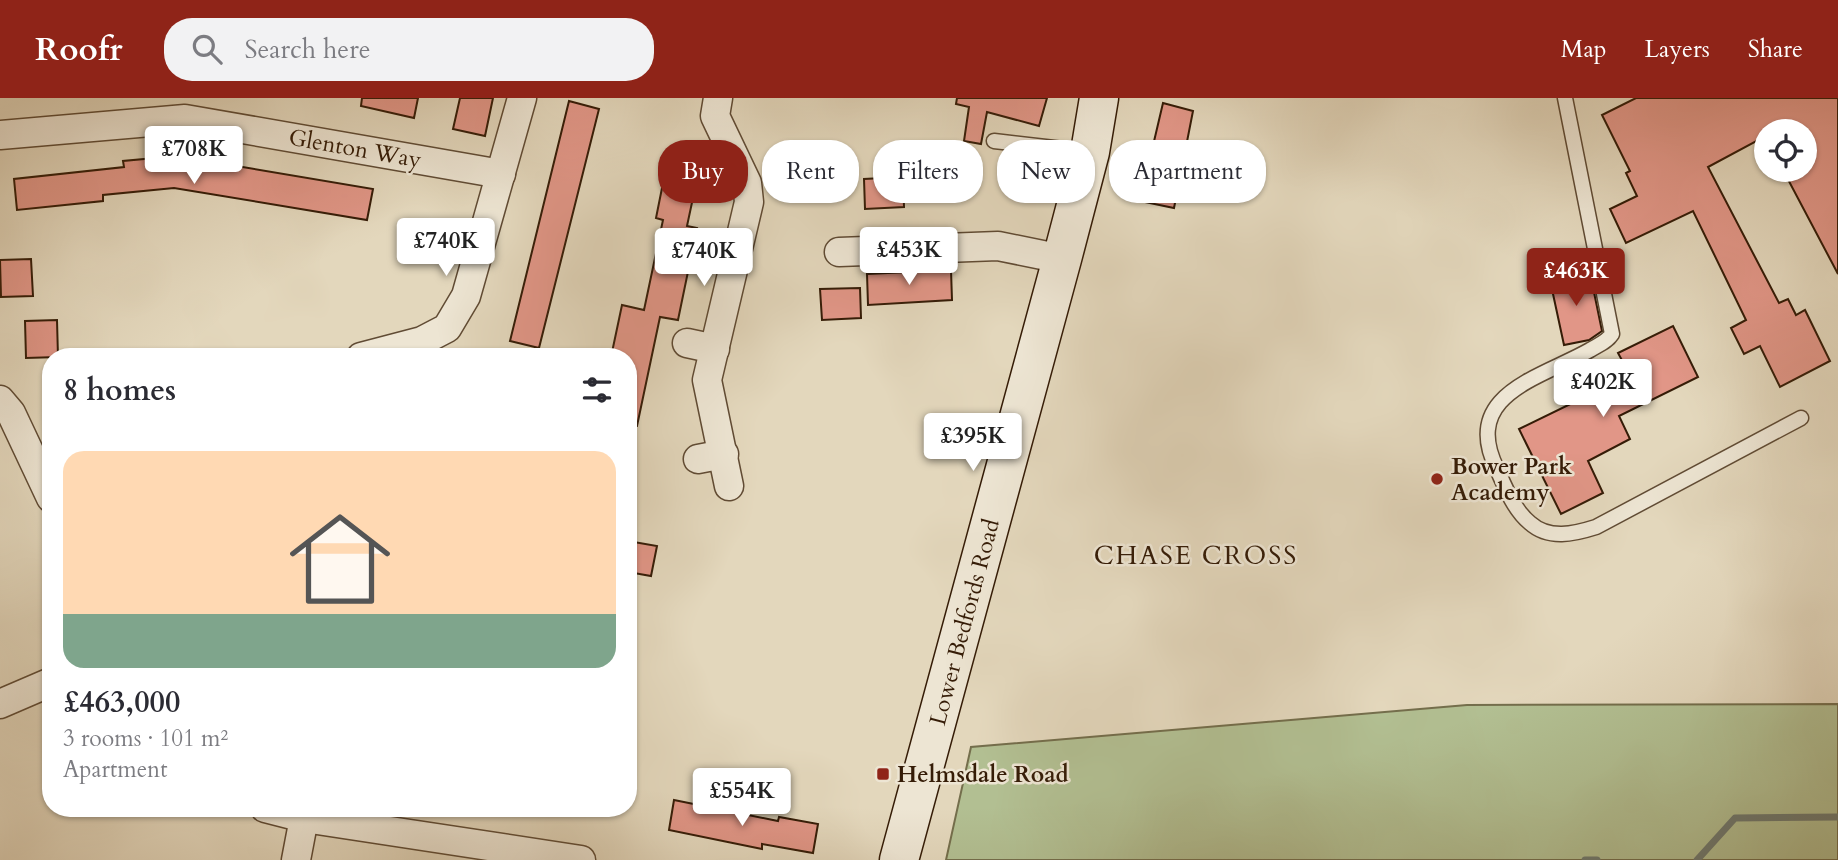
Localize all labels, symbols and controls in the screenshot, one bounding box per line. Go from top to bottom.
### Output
search box [164,18,654,81]
text: Roofr [35,27,122,72]
icon: search [188,30,226,68]
text: Search here [244,32,370,67]
text: Map [1561,33,1607,66]
text: Layers [1645,33,1710,66]
text: Share [1748,33,1803,66]
map controls [1754,119,1817,182]
button: locate [1754,119,1817,182]
street label: Glenton Way [286,122,424,175]
pin: £708K [145,126,243,186]
text: £708K [161,133,227,164]
chip: Buy [658,140,748,203]
chip: Rent [762,140,859,203]
chip: Filters [873,140,983,203]
chip: New [997,140,1095,203]
chip: Apartment [1109,140,1266,203]
pin: £740K [397,218,495,278]
text: £740K [413,225,479,256]
pin: £740K [655,228,753,288]
pin: £453K [860,228,958,287]
text: £453K [876,234,942,265]
text: £740K [671,235,737,266]
pin: £463K [1527,248,1625,308]
text: £463K [1543,255,1609,286]
pin: £402K [1554,360,1652,419]
text: £402K [1570,366,1636,397]
text: 8 homes [63,370,176,411]
icon: filters [578,371,616,409]
pin: £395K [924,414,1022,473]
text: £395K [940,420,1006,451]
place label: Bower Park Academy [1451,451,1573,508]
marker: Bower Park Academy [1429,471,1445,487]
icon: home [277,496,403,622]
street label: Lower Bedfords Road [922,515,1007,729]
district label: CHASE CROSS [1094,538,1298,573]
text: £463,000 [63,682,180,723]
text: 3 rooms · 101 m² [63,723,228,754]
text: Apartment [63,754,167,785]
place label: Helmsdale Road [897,759,1069,790]
marker: Helmsdale Road [875,766,891,782]
pin: £554K [693,768,791,828]
text: £554K [709,775,775,806]

